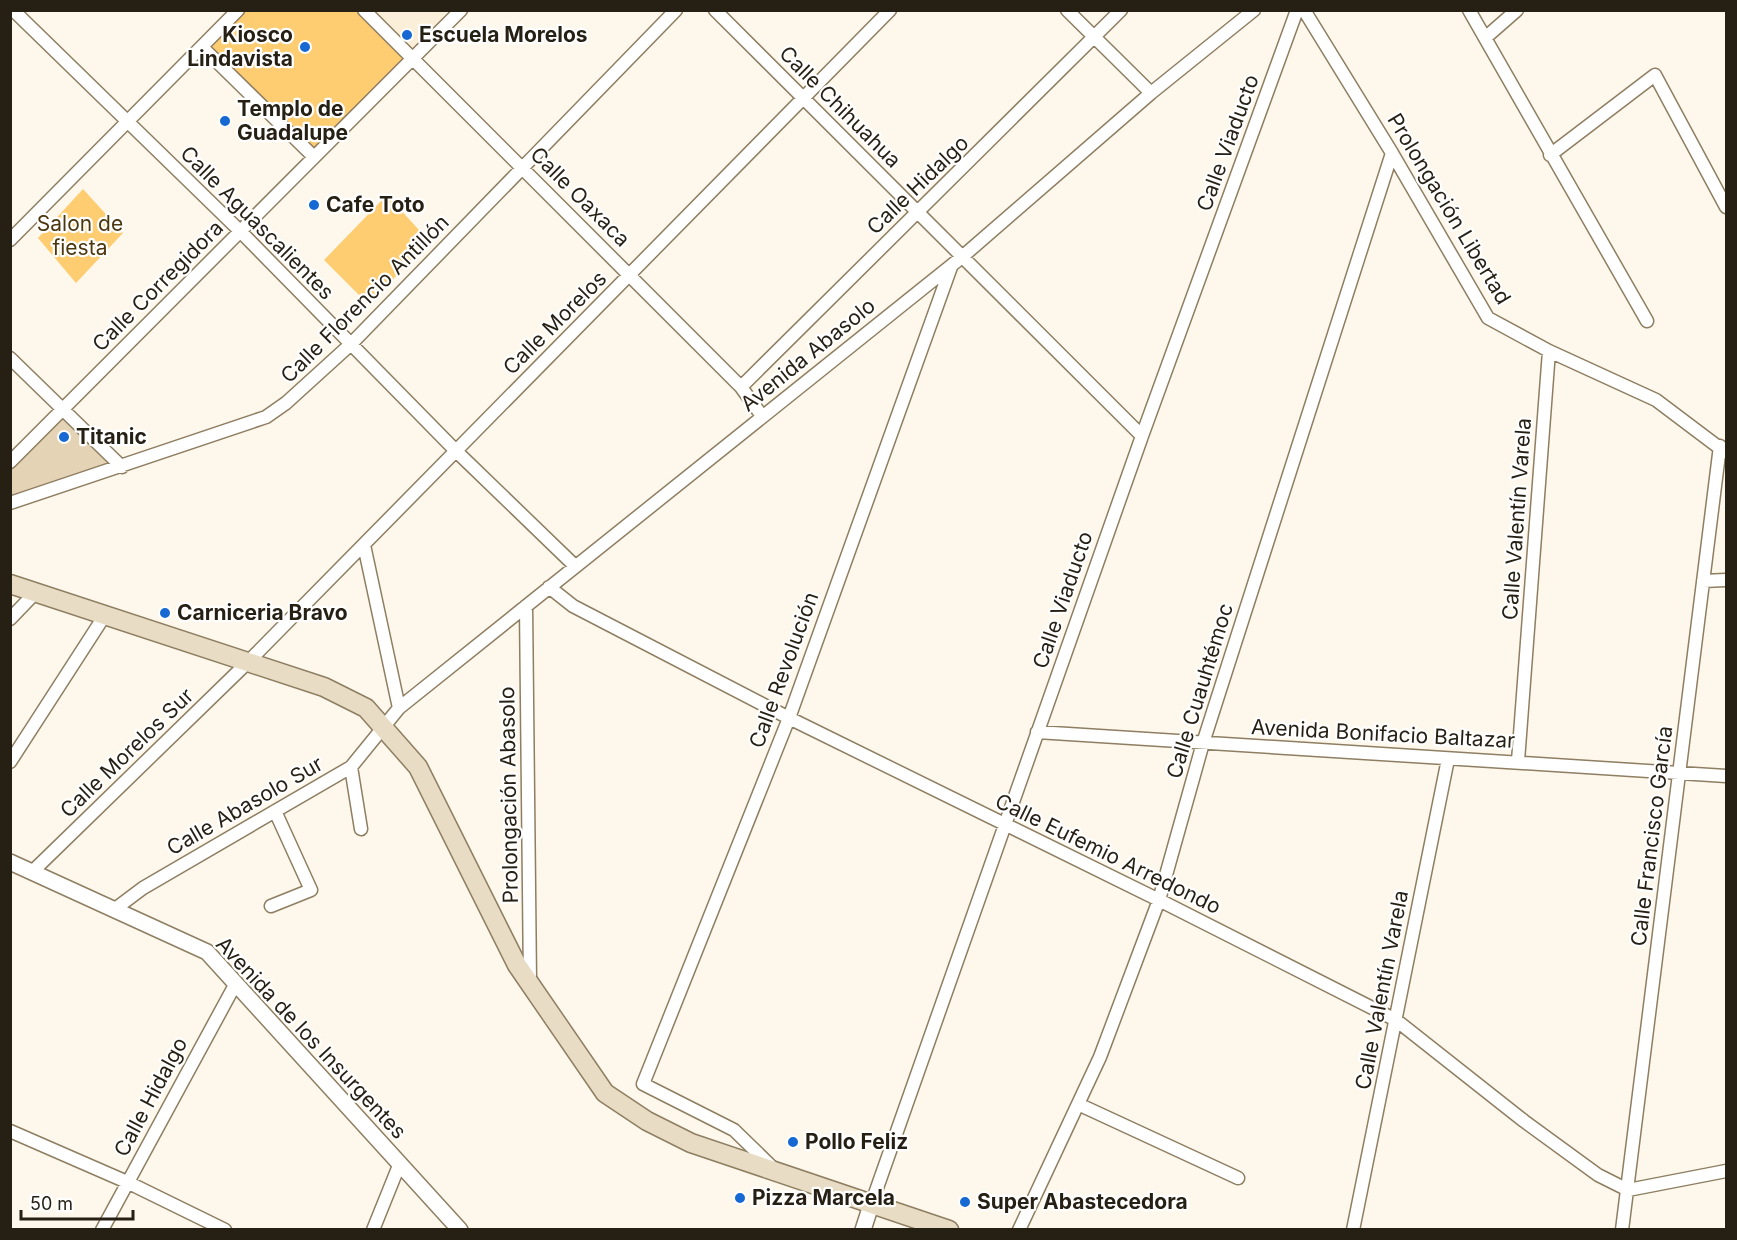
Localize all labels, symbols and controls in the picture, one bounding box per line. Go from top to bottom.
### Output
place label: Kiosco Lindavista [187,22,293,71]
place label: Escuela Morelos [419,22,588,47]
marker: Escuela Morelos [400,28,414,42]
marker: Kiosco Lindavista [298,40,312,54]
street label: Calle Chihuahua [774,41,906,173]
street label: Calle Viaducto [1191,71,1264,214]
place label: Templo de Guadalupe [237,96,348,145]
street label: Prolongación Libertad [1383,109,1516,309]
marker: Templo de Guadalupe [218,114,232,128]
street label: Calle Hidalgo [862,130,974,239]
street label: Calle Aguascalientes [175,141,339,305]
street label: Calle Oaxaca [525,142,635,252]
place label: Cafe Toto [326,192,425,217]
marker: Cafe Toto [307,198,321,212]
street label: Calle Florencio Antillón [275,209,454,388]
park label: Salon de fiesta [37,211,123,260]
street label: Calle Corregidora [87,215,228,356]
street label: Calle Morelos [498,266,611,379]
street label: Avenida Abasolo [736,293,880,416]
street label: Calle Valentín Varela [1497,417,1536,621]
place label: Titanic [76,424,147,449]
marker: Titanic [57,430,71,444]
street label: Calle Viaducto [1027,528,1098,672]
street label: Calle Revolución [744,588,823,751]
place label: Carniceria Bravo [177,600,348,625]
street label: Calle Cuauhtémoc [1161,600,1238,781]
marker: Carniceria Bravo [158,606,172,620]
street label: Calle Morelos Sur [55,683,198,823]
street label: Prolongación Abasolo [494,686,523,904]
street label: Avenida Bonifacio Baltazar [1250,714,1516,753]
street label: Calle Francisco García [1626,724,1677,948]
street label: Calle Abasolo Sur [162,751,327,860]
street label: Calle Eufemio Arredondo [991,788,1225,919]
street label: Calle Valentín Varela [1350,888,1413,1092]
street label: Avenida de los Insurgentes [211,931,412,1144]
street label: Calle Hidalgo [109,1033,192,1161]
place label: Pollo Feliz [805,1129,908,1154]
marker: Pollo Feliz [786,1135,800,1149]
scale bar [21,1183,134,1221]
place label: Pizza Marcela [752,1185,895,1210]
place label: Super Abastecedora [977,1189,1188,1214]
marker: Pizza Marcela [733,1191,747,1205]
text: 50 m [30,1193,73,1214]
marker: Super Abastecedora [958,1195,972,1209]

